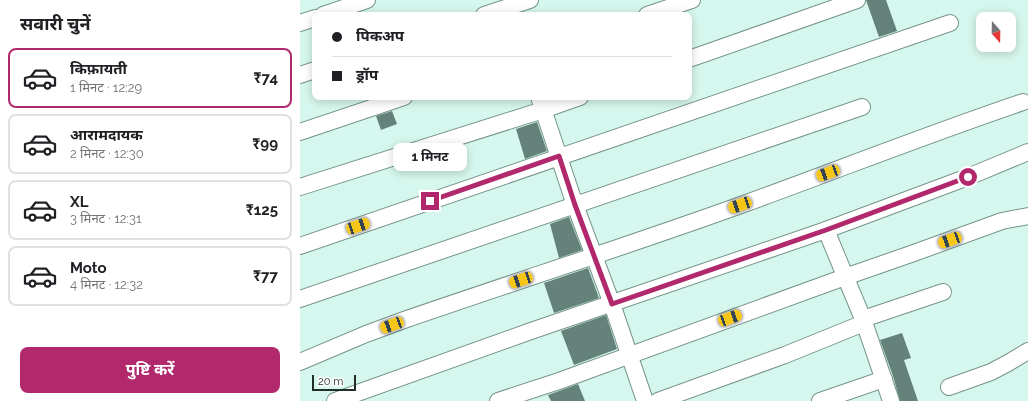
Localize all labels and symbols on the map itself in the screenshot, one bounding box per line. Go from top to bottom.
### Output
north arrow [976,12,1016,52]
callout: 1 मिनट [393,143,467,171]
car [815,163,841,183]
route start [959,168,977,186]
route end [421,192,439,210]
car [727,195,753,215]
car [345,216,371,236]
car [937,230,963,250]
car [508,270,534,290]
car [717,308,743,328]
car [379,315,405,335]
scale bar [312,373,356,392]

